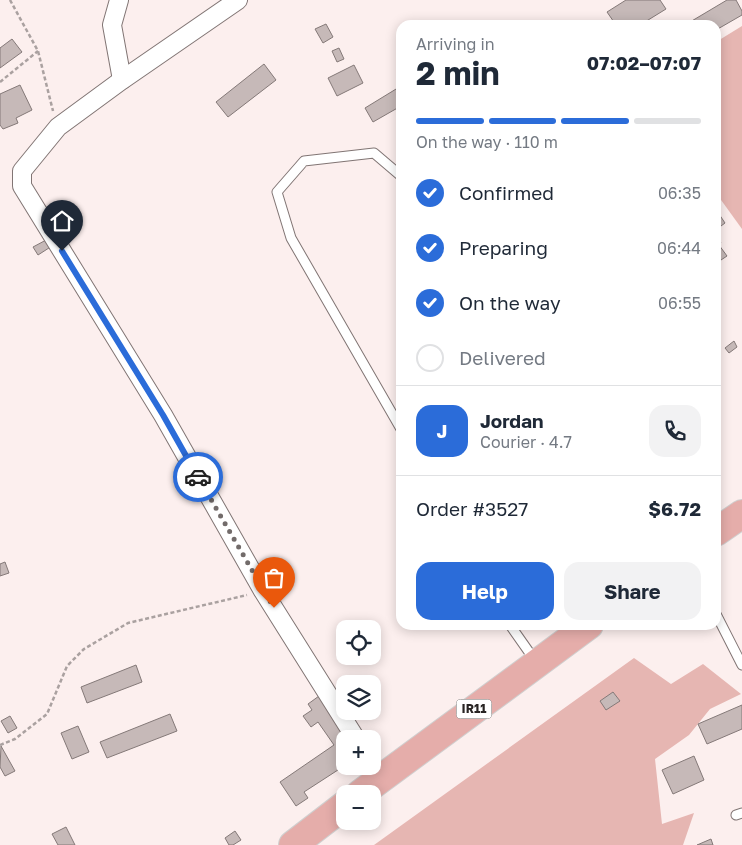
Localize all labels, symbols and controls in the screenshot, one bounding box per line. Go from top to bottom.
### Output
text: Arriving in [416,34,495,54]
text: 07:02–07:07 [587,51,701,74]
text: 2 min [416,54,500,92]
text: On the way · 110 m [416,132,558,152]
icon: check [416,179,444,207]
text: Confirmed [459,181,554,204]
text: 06:35 [658,183,701,203]
pin [41,200,83,251]
icon: home [48,207,76,235]
icon: check [416,234,444,262]
text: Preparing [459,236,548,259]
text: 06:44 [657,238,701,258]
icon: check [416,289,444,317]
text: On the way [459,291,561,314]
text: 06:55 [658,293,701,313]
text: Delivered [459,346,546,369]
button: phone [649,405,701,457]
text: Jordan [480,409,544,432]
text: J [437,419,447,442]
text: Courier · 4.7 [480,432,572,452]
courier [173,452,223,502]
icon: car [184,463,212,491]
text: Order #3527 [416,497,528,520]
text: $6.72 [648,497,701,520]
pin [253,557,295,608]
button: Help [416,562,554,620]
button: Share [564,562,701,620]
icon: bag [260,564,288,592]
map controls [336,620,381,830]
button: locate [336,620,381,665]
button: layers [336,675,381,720]
road number: IR11 [456,700,492,719]
button: + [336,730,381,775]
button: − [336,785,381,830]

